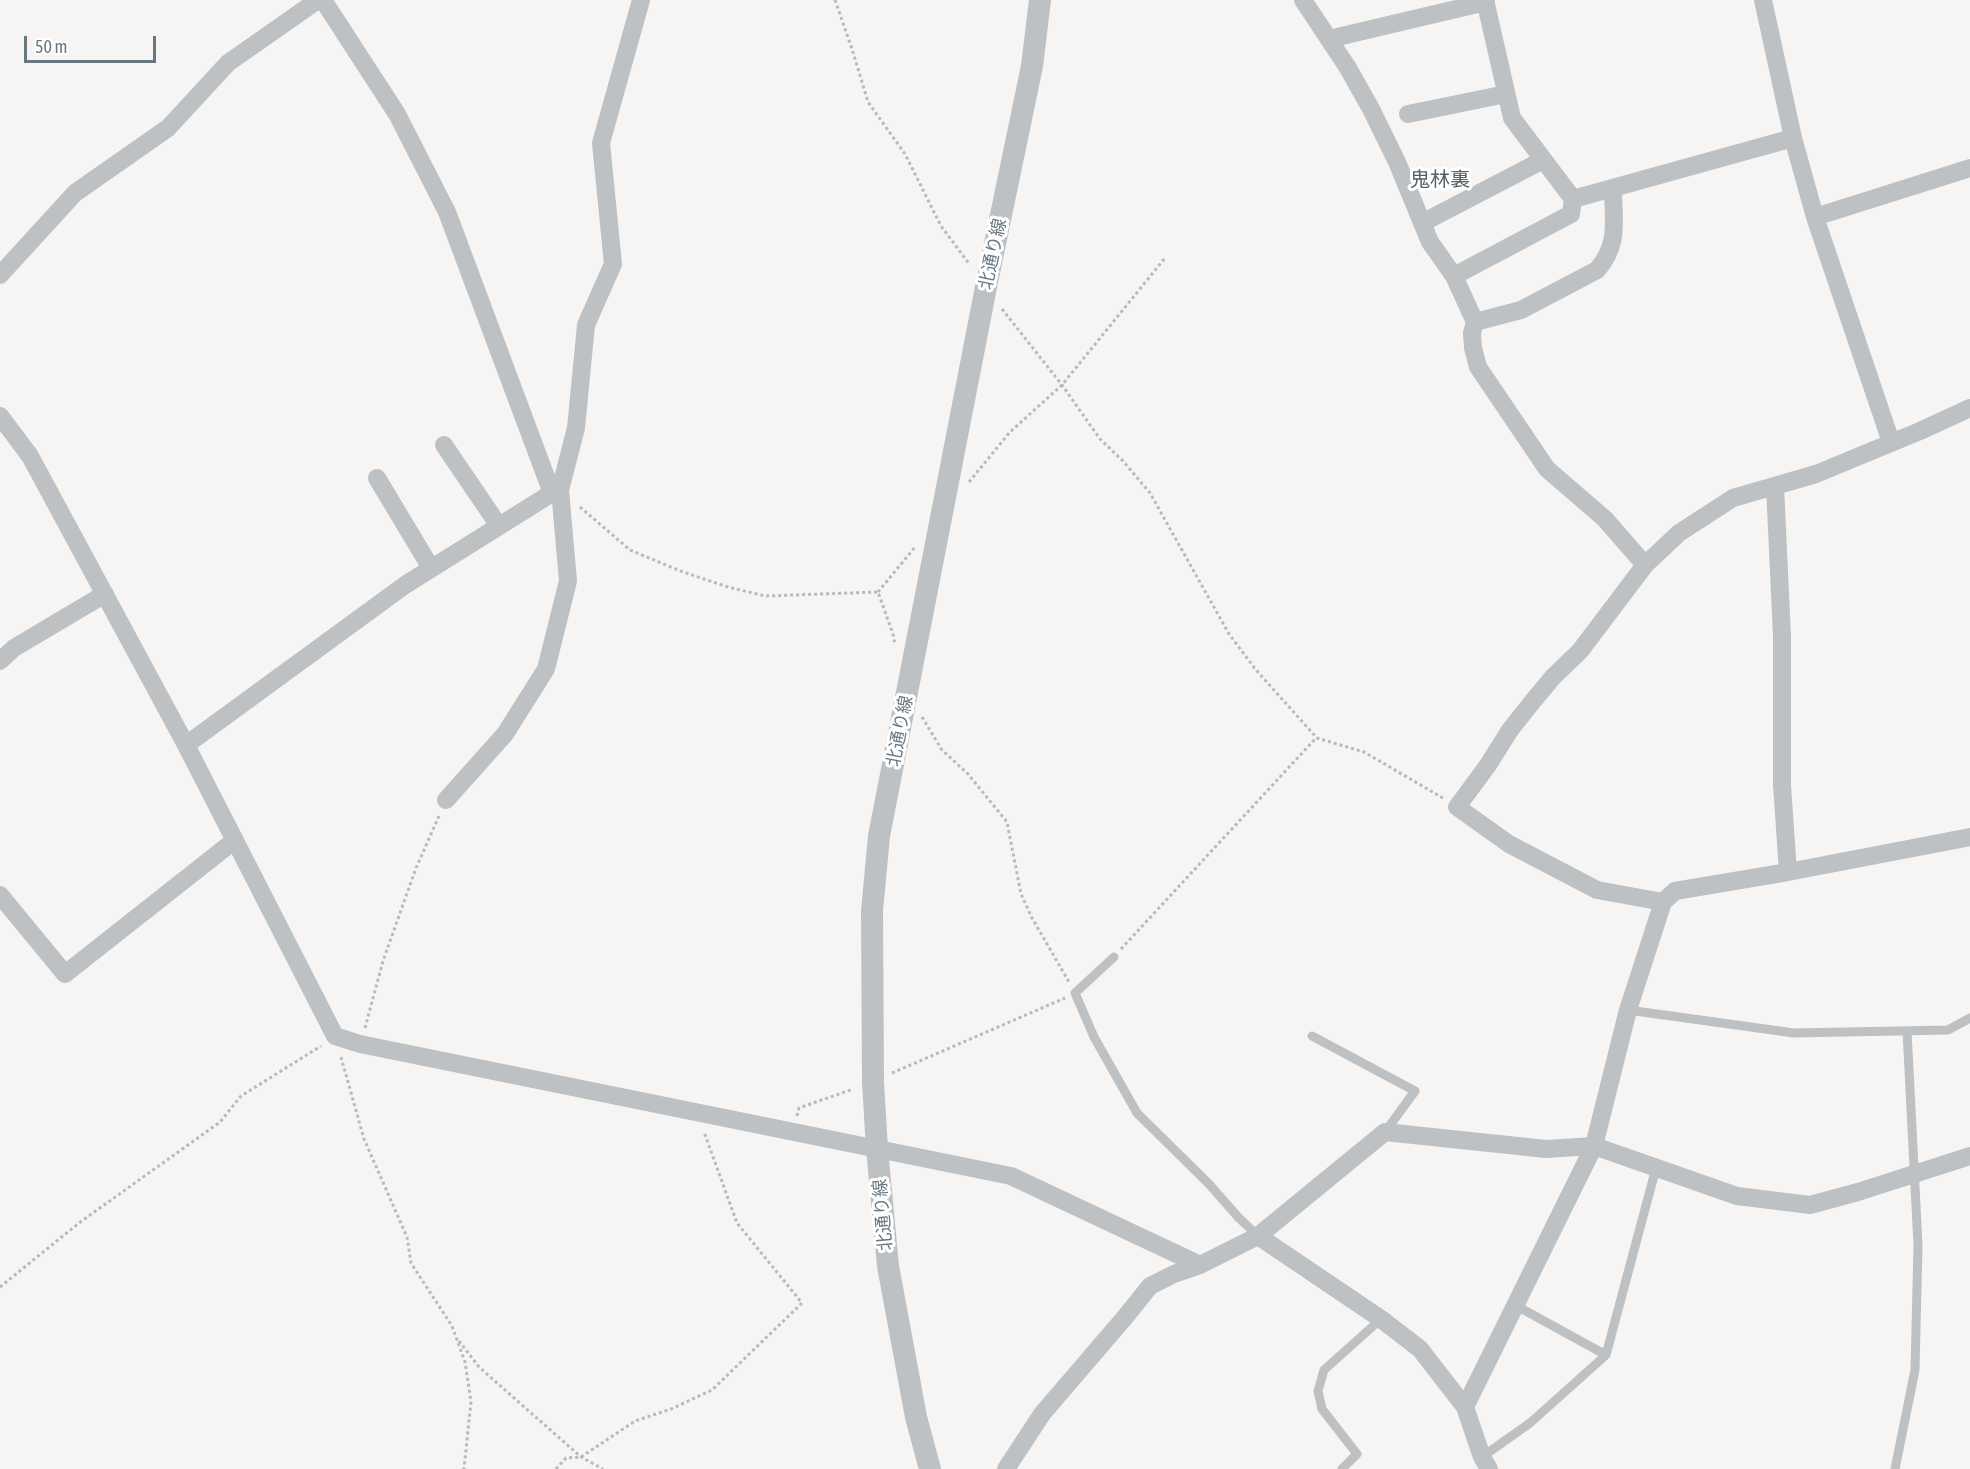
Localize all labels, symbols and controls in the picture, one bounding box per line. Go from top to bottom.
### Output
scale bar [27,24,159,62]
text: 50 m [35,36,67,57]
district label: 鬼林裏 [1410,168,1470,192]
street label: 北通り線 [975,217,1011,291]
street label: 北通り線 [883,694,917,768]
street label: 北通り線 [869,1178,897,1252]

